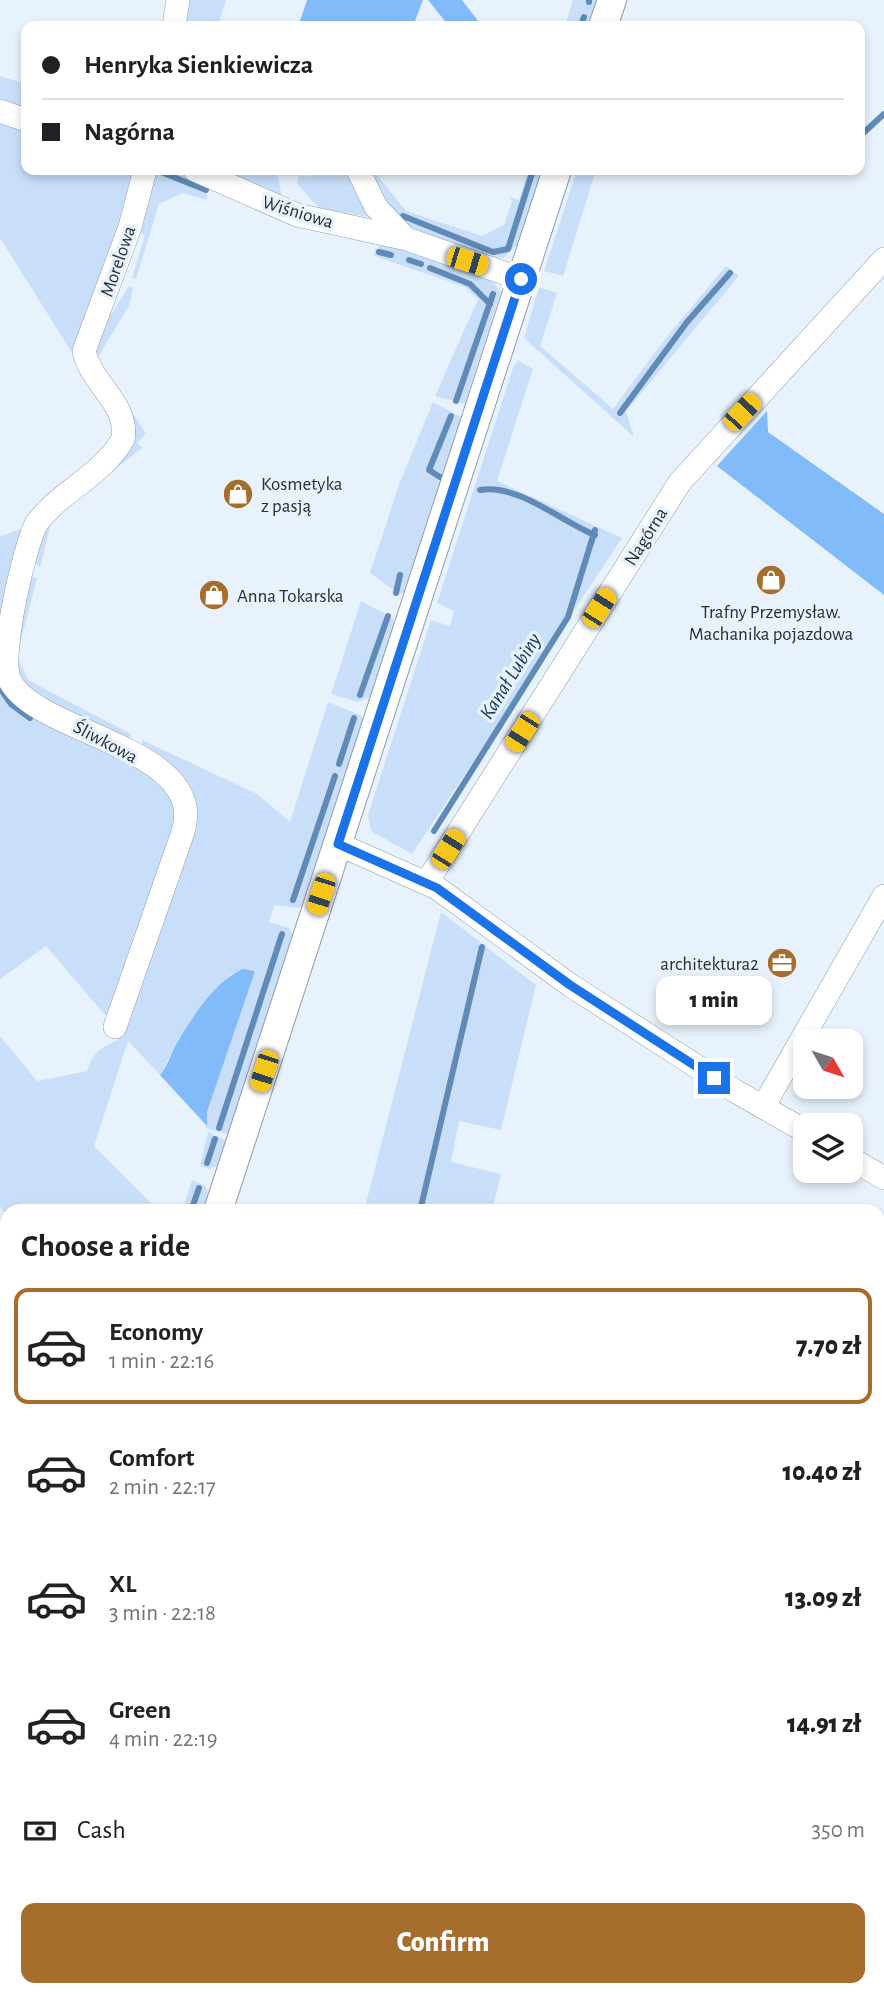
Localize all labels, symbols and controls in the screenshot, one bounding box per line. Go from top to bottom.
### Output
text: Henryka Sienkiewicza [84,52,313,78]
text: Nagórna [84,119,175,145]
street label: Wiśniowa [260,193,336,232]
street label: Morelowa [97,223,139,299]
car [444,245,491,277]
route start [505,263,537,295]
car [720,389,765,435]
place label: Kosmetyka z pasją [261,475,343,516]
shop icon: Kosmetyka z pasją [221,477,255,511]
street label: Nagórna [621,504,672,569]
shop icon: Trafny Przemysław. Machanika pojazdowa [754,563,788,597]
shop icon: Anna Tokarska [197,578,231,612]
car [579,585,620,631]
place label: Anna Tokarska [237,587,344,606]
place label: Trafny Przemysław. Machanika pojazdowa [689,603,853,644]
water label: Kanał Lubiny [476,629,545,723]
car [502,709,543,755]
street label: Śliwkowa [70,716,142,767]
car [428,826,469,872]
car [305,871,338,917]
office icon: architektura2 [765,946,799,980]
place label: architektura2 [660,955,759,974]
callout: 1 min [656,976,772,1026]
text: 1 min [690,989,738,1012]
north arrow [793,1029,863,1099]
map controls [793,1029,863,1183]
car [248,1048,281,1094]
route end [698,1062,730,1094]
button: layers [793,1113,863,1183]
text: Choose a ride [21,1230,190,1262]
icon: car [25,1315,88,1378]
text: Economy [109,1319,203,1345]
text: 7.70 zł [796,1333,861,1359]
text: 1 min · 22:16 [109,1350,214,1373]
icon: car [25,1441,88,1504]
text: Comfort [109,1445,194,1471]
text: 10.40 zł [782,1459,861,1485]
text: 2 min · 22:17 [109,1476,216,1499]
icon: car [25,1567,88,1630]
text: XL [109,1571,136,1597]
text: 13.09 zł [785,1585,861,1611]
text: 3 min · 22:18 [109,1602,216,1625]
icon: car [25,1693,88,1756]
text: Green [109,1697,171,1723]
text: 14.91 zł [787,1711,861,1737]
text: 4 min · 22:19 [109,1728,217,1751]
icon: cash [21,1812,59,1850]
text: Cash [77,1817,126,1843]
text: 350 m [812,1819,865,1842]
button: Confirm [21,1903,865,1983]

